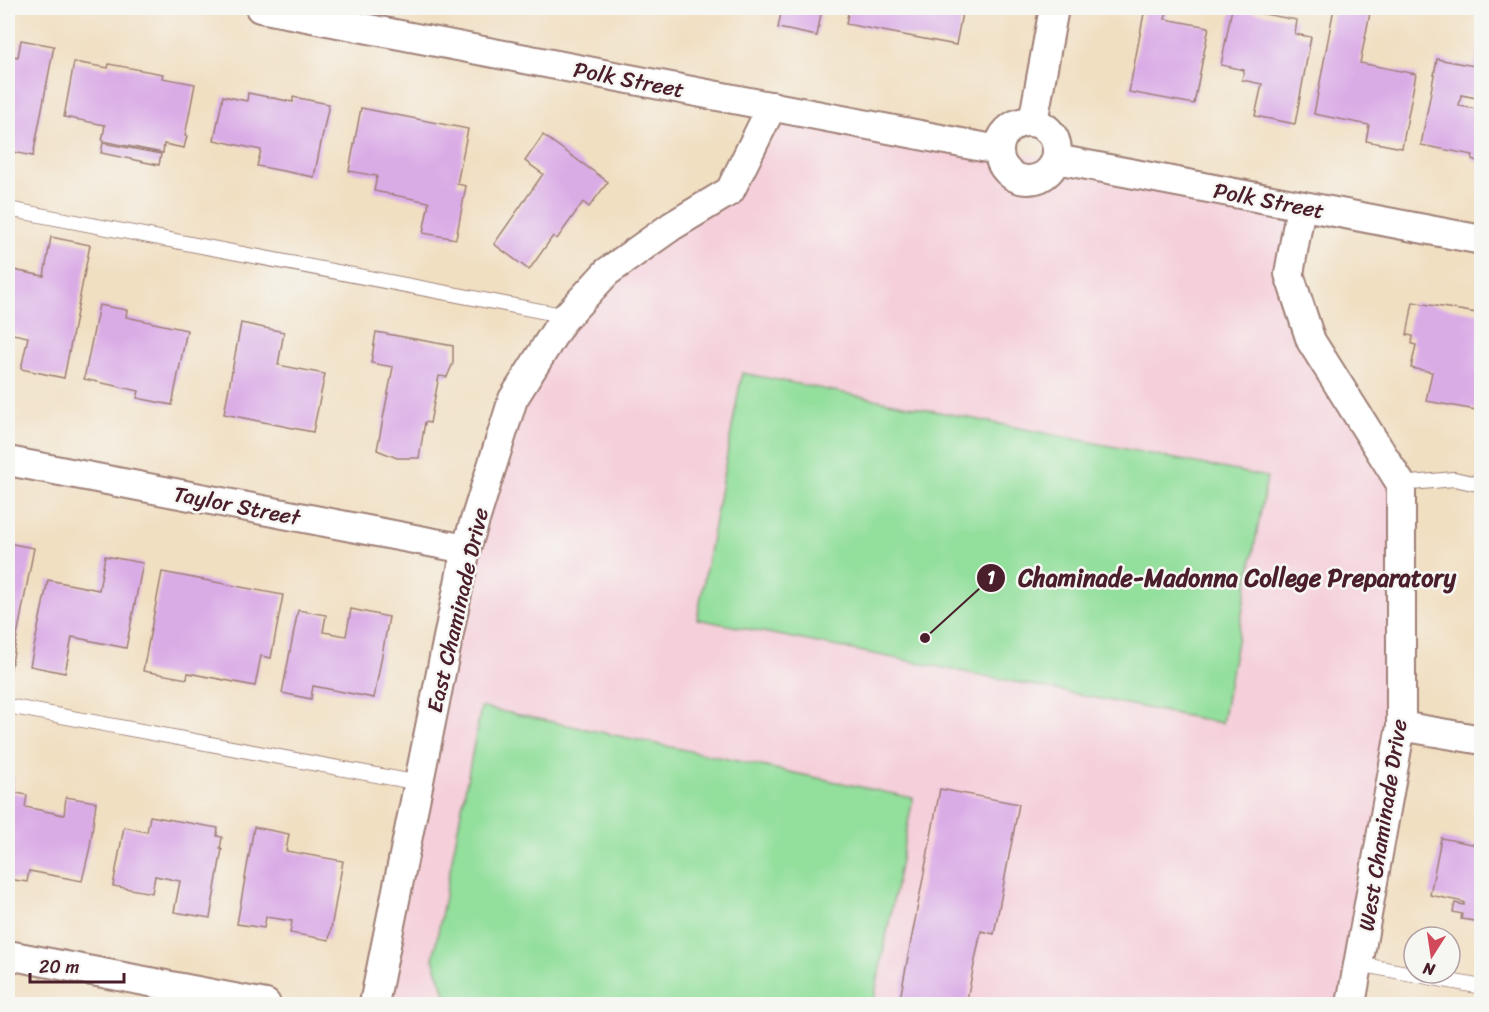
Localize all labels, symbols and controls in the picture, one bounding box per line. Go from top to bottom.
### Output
street label: Polk Street [570,50,688,109]
street label: Polk Street [1210,171,1328,230]
street label: Taylor Street [170,474,305,537]
street label: East Chaminade Drive [415,504,500,716]
callout: Chaminade-Madonna College Preparatory [976,557,1467,599]
text: Chaminade-Madonna College Preparatory [1017,557,1456,599]
text: 1 [987,562,995,594]
street label: West Chaminade Drive [1346,716,1419,934]
north arrow [1402,925,1462,985]
scale bar [30,946,124,984]
text: 20 m [39,951,79,983]
text: N [1420,954,1438,985]

